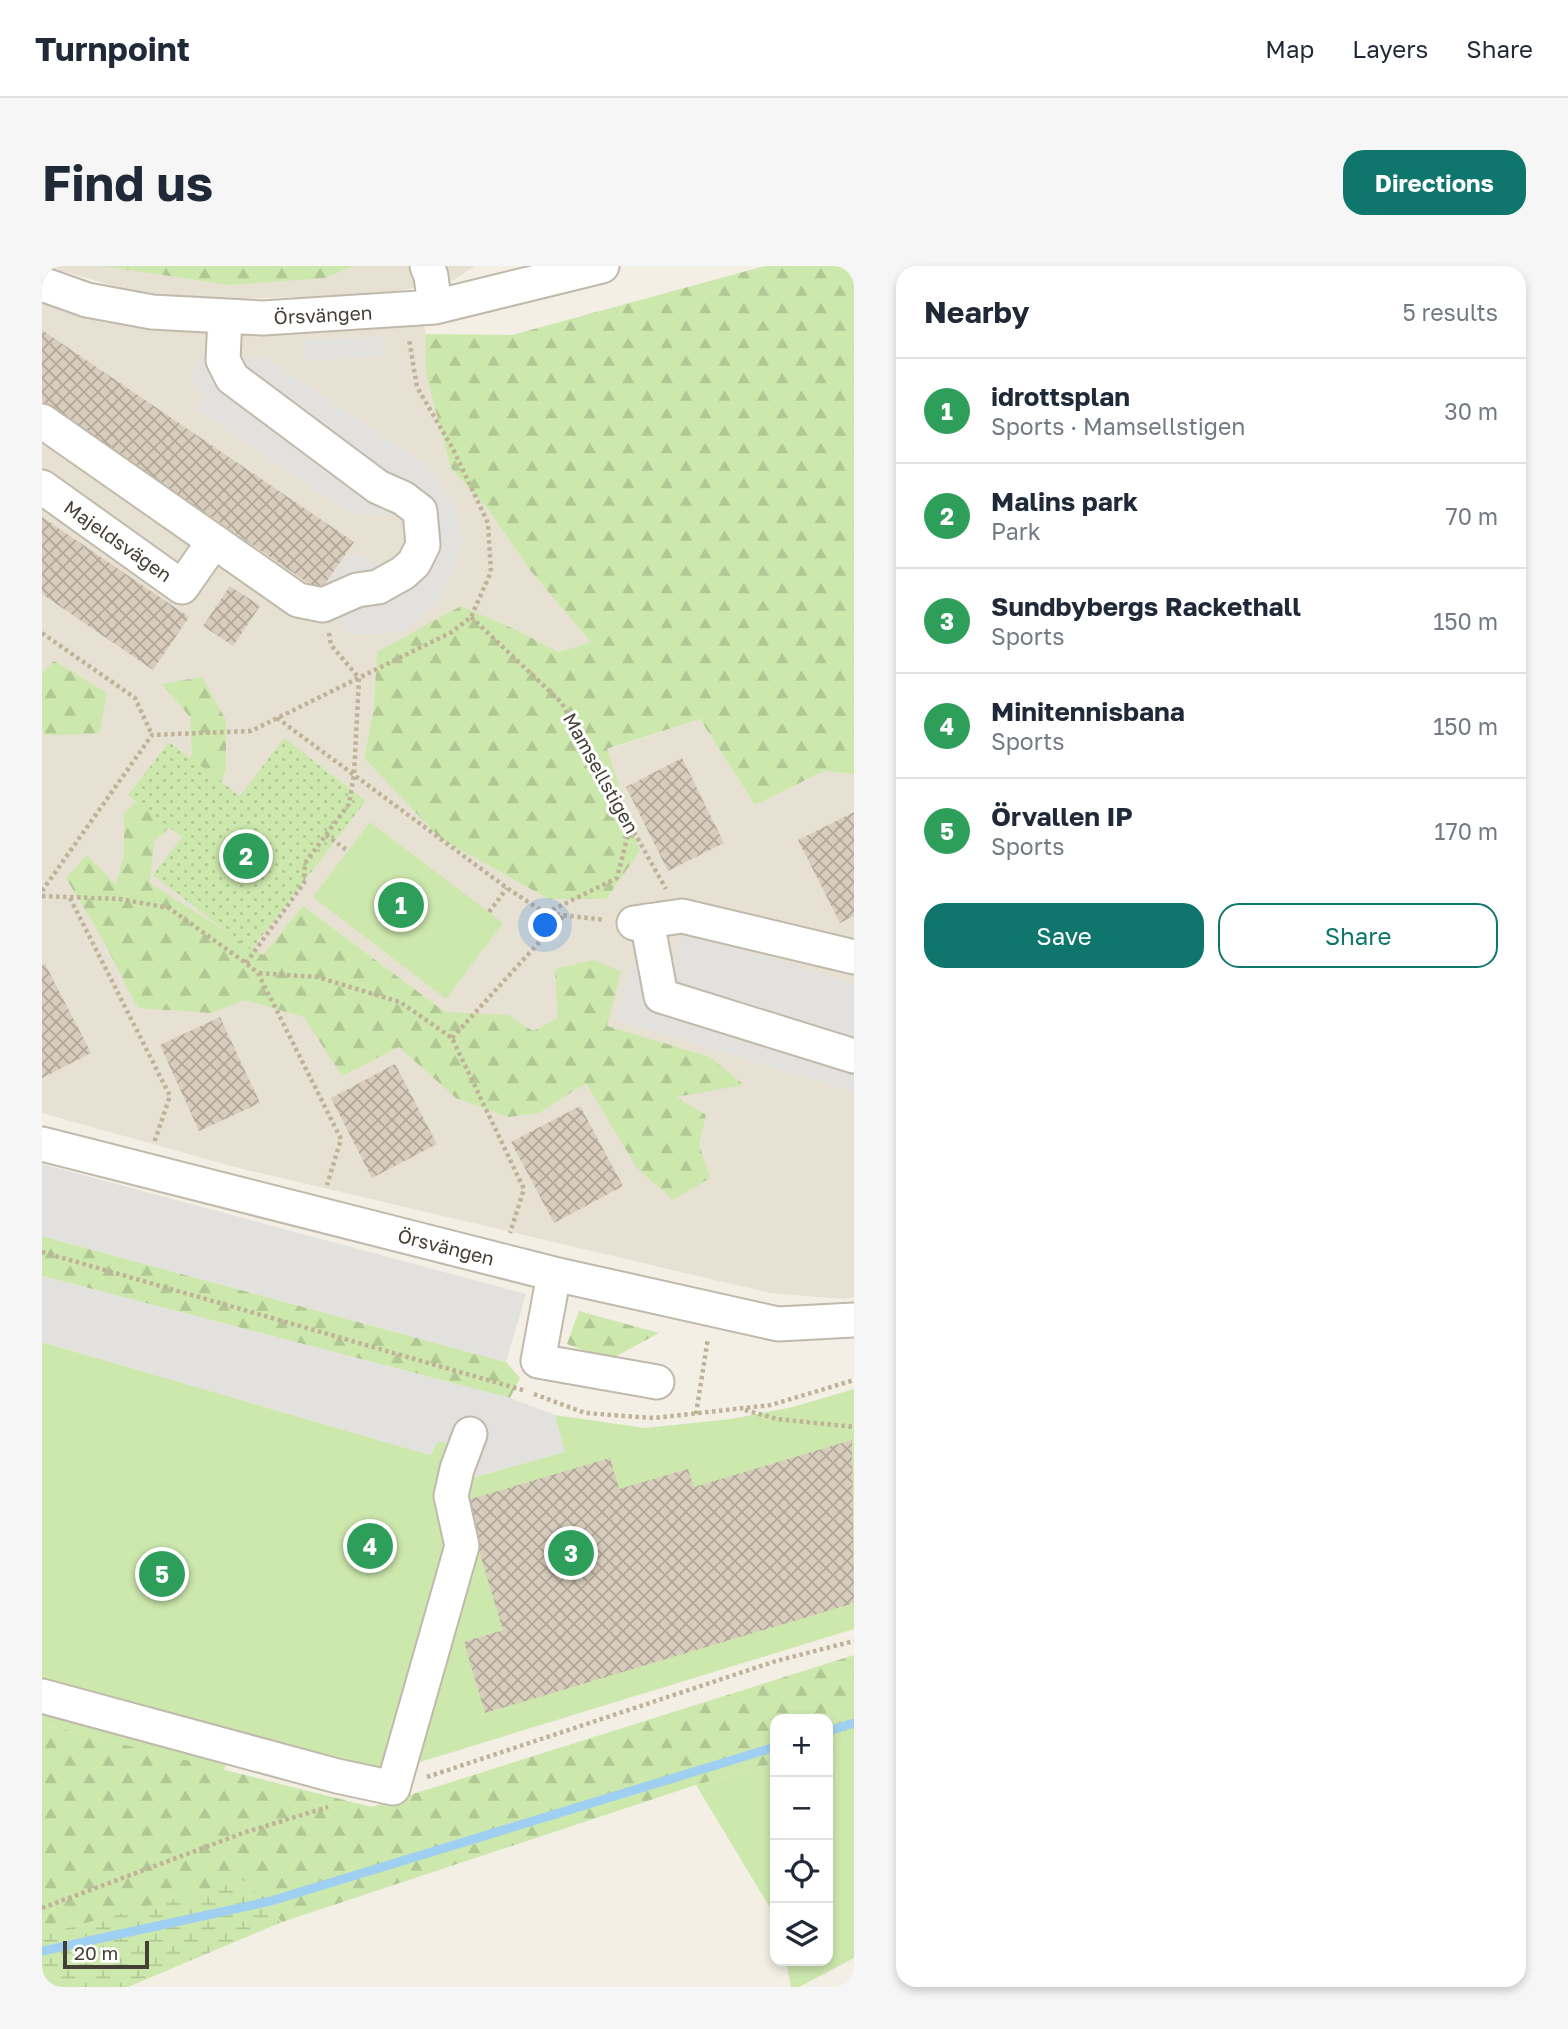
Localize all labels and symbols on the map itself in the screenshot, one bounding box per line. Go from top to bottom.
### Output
street label: Örsvängen [273,300,373,329]
street label: Majeldsvägen [60,495,177,586]
street label: Mamsellstigen [559,708,644,837]
pin: 2 [223,830,269,882]
pin: 1 [378,879,424,931]
your location [528,908,562,942]
street label: Örsvängen [395,1223,497,1270]
pin: 4 [347,1520,393,1572]
pin: 3 [548,1527,594,1579]
pin: 5 [139,1548,185,1600]
scale bar [63,1938,149,1970]

